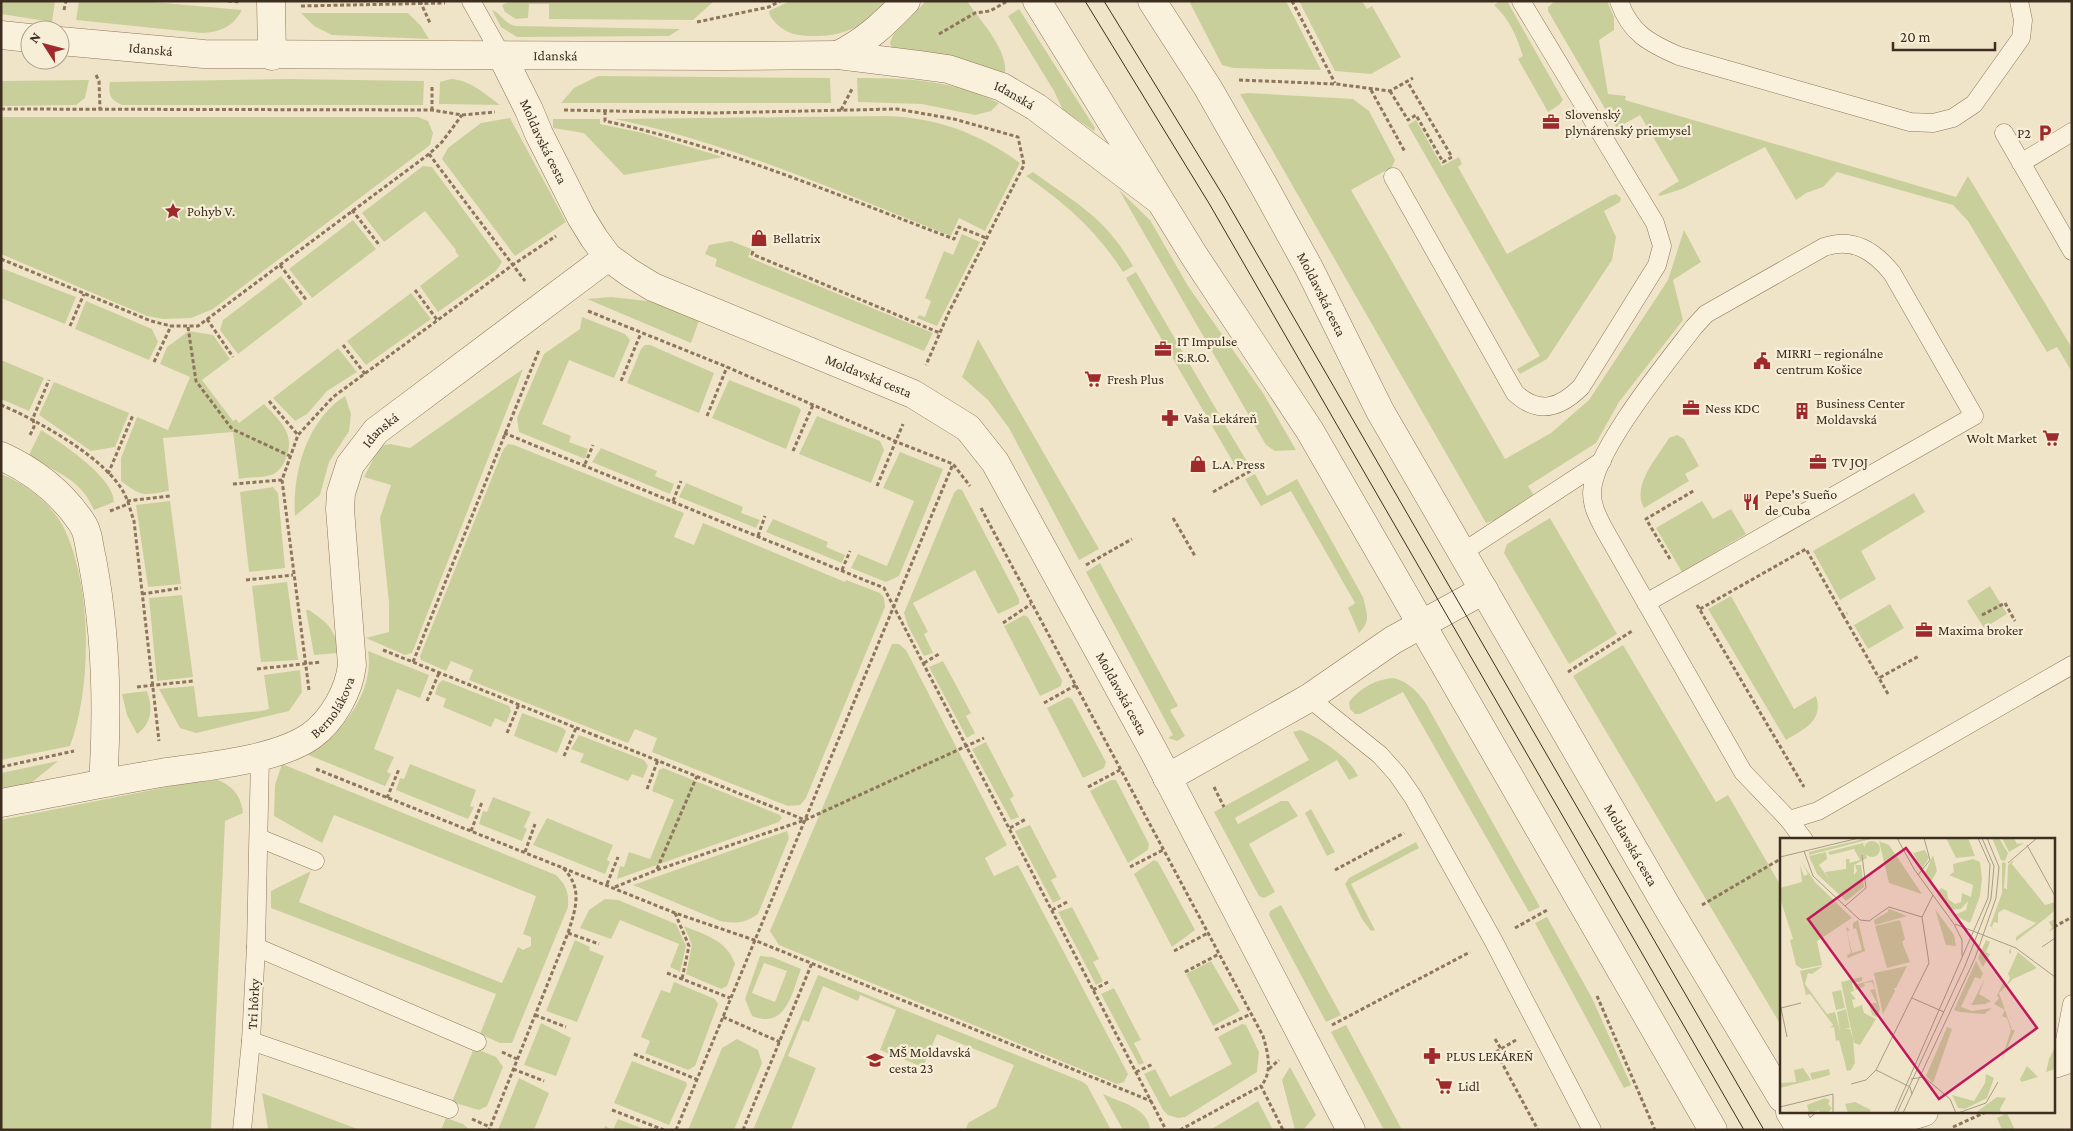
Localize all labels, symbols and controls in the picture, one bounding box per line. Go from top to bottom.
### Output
north arrow [20,20,70,70]
scale bar [1893,20,1996,52]
text: N [25,28,44,46]
text: 20 m [1900,29,1931,45]
street label: Idanská [128,39,174,59]
street label: Idanská [533,47,578,63]
street label: Idanská [992,77,1038,113]
street label: Moldavská cesta [517,96,571,187]
place label: Slovenský plynárenský priemysel [1565,106,1691,138]
office icon: Slovenský plynárenský priemysel [1541,112,1561,132]
parking icon: P2 [2035,123,2055,143]
place label: P2 [2017,125,2031,141]
place icon: Pohyb V. [163,201,183,221]
place label: Pohyb V. [187,203,235,219]
shop icon: Bellatrix [749,228,769,248]
place label: Bellatrix [773,230,821,246]
street label: Moldavská cesta [1294,249,1350,339]
place label: IT Impulse S.R.O. [1177,333,1237,365]
office icon: IT Impulse S.R.O. [1153,339,1173,359]
place label: MIRRI – regionálne centrum Košice [1776,345,1883,377]
street label: Moldavská cesta [823,351,915,401]
public building icon: MIRRI – regionálne centrum Košice [1752,351,1772,371]
supermarket icon: Fresh Plus [1083,369,1103,389]
place label: Fresh Plus [1107,371,1164,387]
place label: Business Center Moldavská [1816,395,1905,427]
office icon: Ness KDC [1681,398,1701,418]
place label: Ness KDC [1705,400,1760,416]
building icon: Business Center Moldavská [1792,401,1812,421]
pharmacy icon: Vaša Lekáreň [1160,408,1180,428]
street label: Idanská [358,409,402,450]
place label: Vaša Lekáreň [1184,410,1258,426]
supermarket icon: Wolt Market [2041,428,2061,448]
place label: Wolt Market [1966,430,2037,446]
office icon: TV JOJ [1808,452,1828,472]
shop icon: L.A. Press [1188,454,1208,474]
place label: TV JOJ [1832,454,1868,470]
place label: L.A. Press [1212,456,1265,472]
place label: Pepe's Sueño de Cuba [1765,486,1837,518]
restaurant icon: Pepe's Sueño de Cuba [1741,492,1761,512]
office icon: Maxima broker [1914,620,1934,640]
place label: Maxima broker [1938,622,2023,638]
street label: Moldavská cesta [1093,649,1151,738]
street label: Bernolákova [307,675,358,741]
street label: Moldavská cesta [1601,801,1662,889]
inset map [1780,838,2056,1114]
street label: Tri hôrky [244,978,262,1030]
place label: MŠ Moldavská cesta 23 [889,1044,971,1076]
pharmacy icon: PLUS LEKÁREŇ [1422,1046,1442,1066]
place label: PLUS LEKÁREŇ [1446,1048,1533,1064]
school or university icon: MŠ Moldavská cesta 23 [865,1050,885,1070]
supermarket icon: Lidl [1434,1076,1454,1096]
place label: Lidl [1458,1078,1480,1094]

